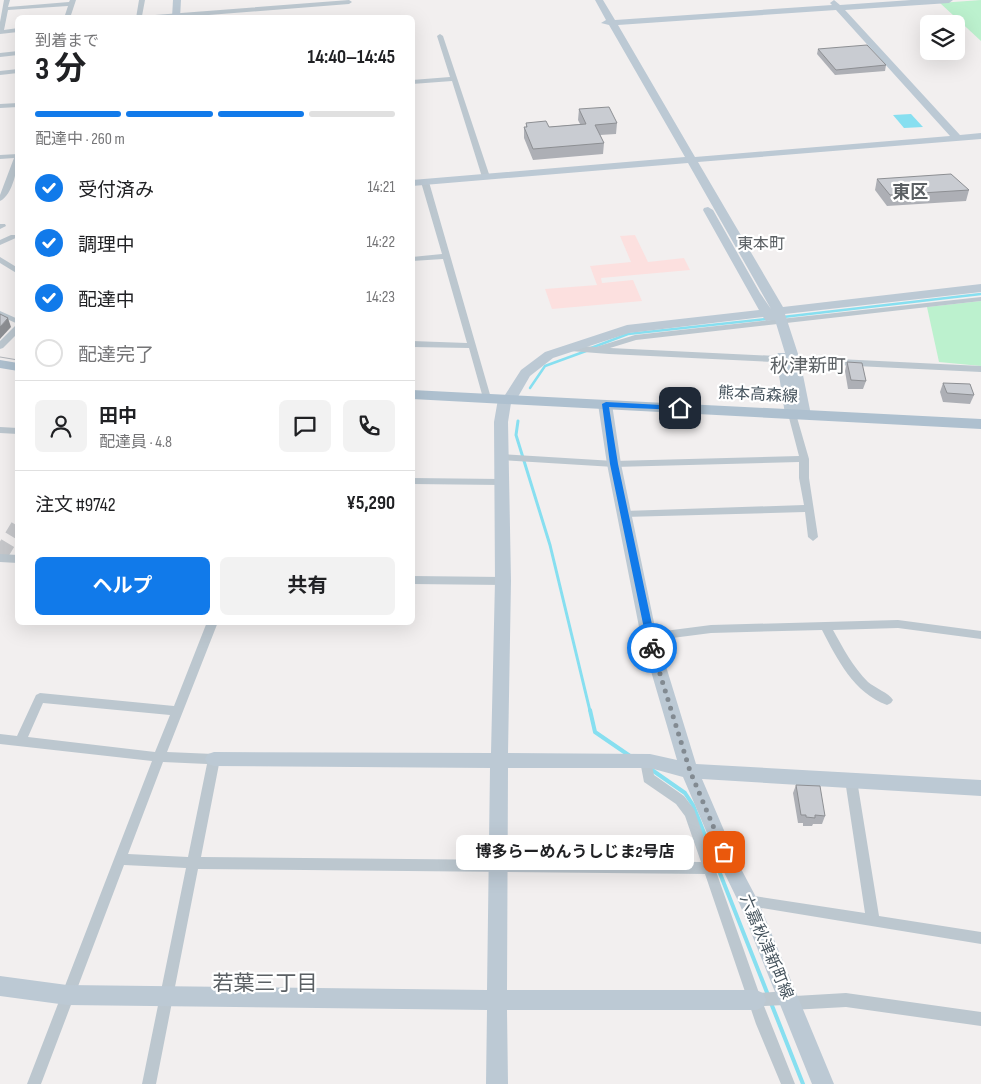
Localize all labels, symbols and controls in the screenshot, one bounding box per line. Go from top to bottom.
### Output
map controls [920,15,965,60]
button: layers [920,15,965,60]
text: 到着まで [35,32,99,51]
text: 14:40–14:45 [308,46,395,69]
text: 3 分 [35,50,86,89]
text: 配達中 · 260 m [35,130,125,149]
icon: check [35,174,63,202]
text: 14:21 [367,178,395,197]
text: 受付済み [78,179,154,202]
district label: 東区 [892,182,928,203]
icon: check [35,229,63,257]
text: 14:22 [366,233,395,252]
text: 調理中 [78,234,135,257]
district label: 東本町 [737,235,785,254]
icon: check [35,284,63,312]
text: 14:23 [366,288,395,307]
text: 配達中 [78,289,135,312]
text: 配達完了 [78,344,154,367]
district label: 秋津新町 [770,355,846,378]
street label: 熊本高森線 [718,383,798,407]
pin [659,387,701,429]
icon: home [666,394,694,422]
button: person [35,400,87,452]
button: chat [279,400,331,452]
button: phone [343,400,395,452]
text: 田中 [99,405,137,428]
text: 配達員 · 4.8 [99,433,172,452]
text: ¥5,290 [346,492,395,515]
text: 注文 #9742 [35,494,116,517]
button: ヘルプ [35,557,210,615]
button: 共有 [220,557,395,615]
courier [627,623,677,673]
icon: bike [638,634,666,662]
pin [703,831,745,873]
callout: 博多らーめんうしじま2号店 [457,834,694,870]
icon: bag [710,838,738,866]
text: 博多らーめんうしじま2号店 [475,843,675,862]
street label: 六嘉秋津新町線 [735,892,797,1002]
district label: 若葉三丁目 [213,971,318,996]

